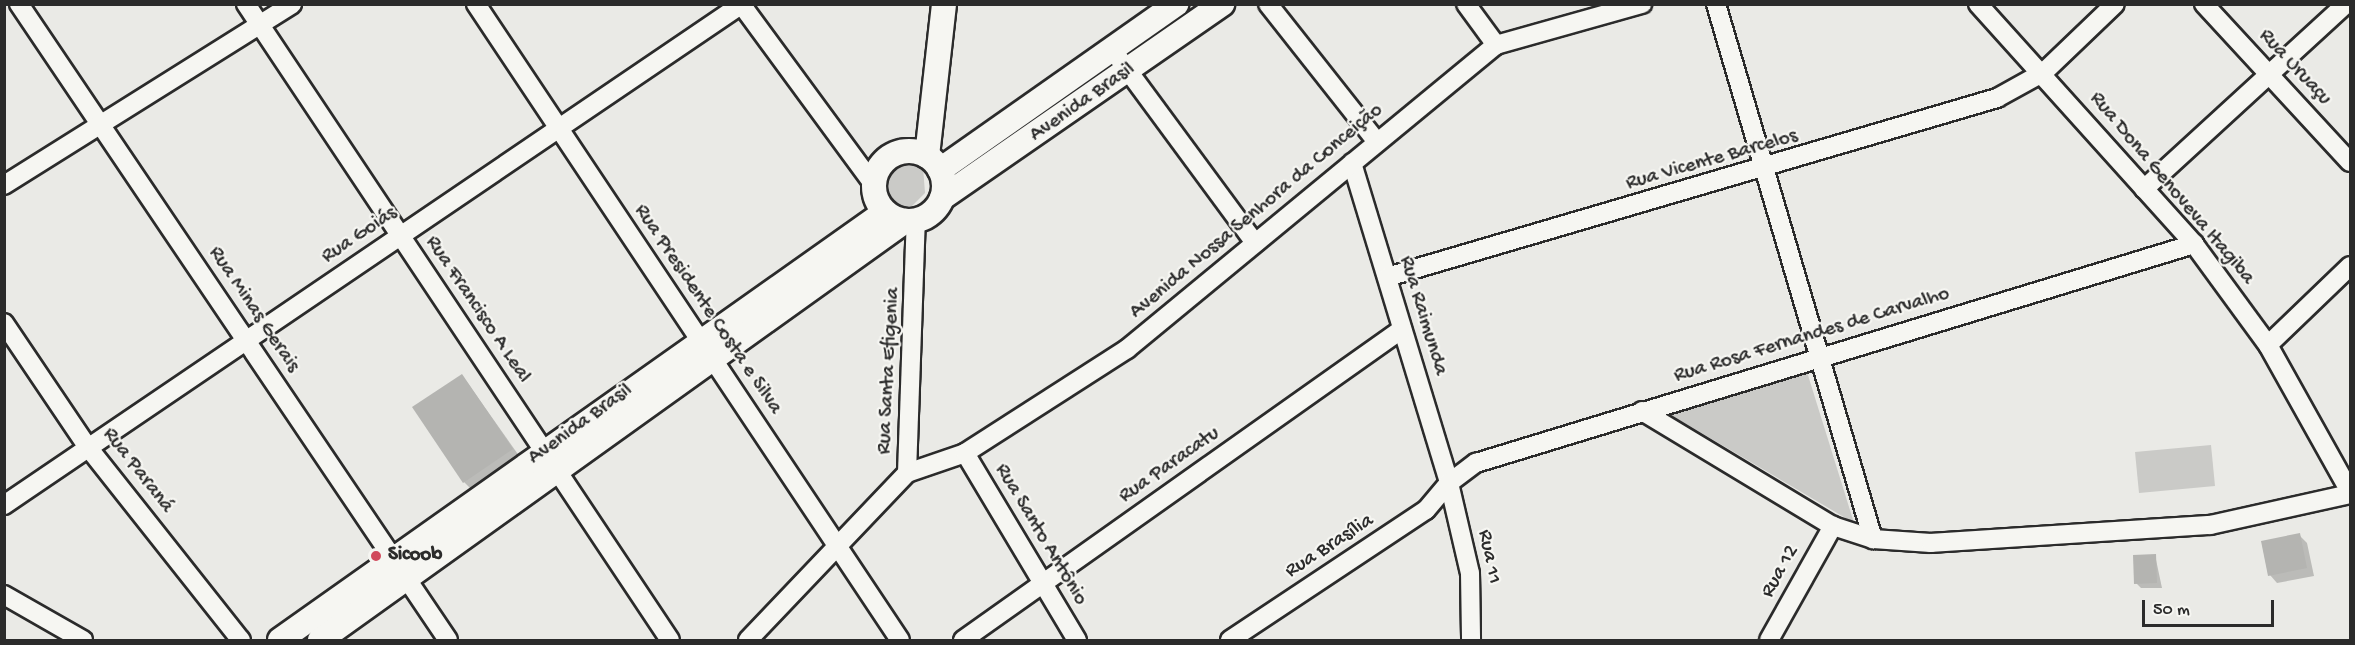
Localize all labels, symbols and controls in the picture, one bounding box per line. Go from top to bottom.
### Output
street label: Rua Uruaçu [2252,24,2336,112]
street label: Avenida Brasil [1026,57,1140,149]
street label: Rua Dona Genoveva Itagiba [2083,87,2259,291]
street label: Avenida Nossa Senhora da Conceição [1125,99,1389,325]
street label: Rua Vicente Barcelos [1623,124,1801,198]
street label: Rua Presidente Costa e Silva [627,200,787,420]
street label: Rua Goiás [317,202,403,270]
street label: Rua Francisco A Leal [418,232,536,388]
street label: Rua Minas Gerais [202,242,304,378]
street label: Rua Raimunda [1392,253,1452,379]
street label: Rua Rosa Fernandes de Carvalho [1671,282,1953,390]
street label: Rua Santa Efigenia [873,287,907,455]
street label: Avenida Brasil [524,379,638,471]
street label: Rua Paracatu [1115,422,1225,510]
street label: Rua Paraná [96,423,178,519]
street label: Rua Santo Antônio [988,460,1092,610]
street label: Rua Brasília [1281,509,1379,585]
street label: Rua 11 [1470,528,1506,586]
street label: Rua 12 [1756,541,1806,603]
place label: Sicoob [388,543,442,569]
marker: Sicoob [369,549,383,563]
scale bar [2145,588,2277,626]
text: 50 m [2153,600,2190,621]

